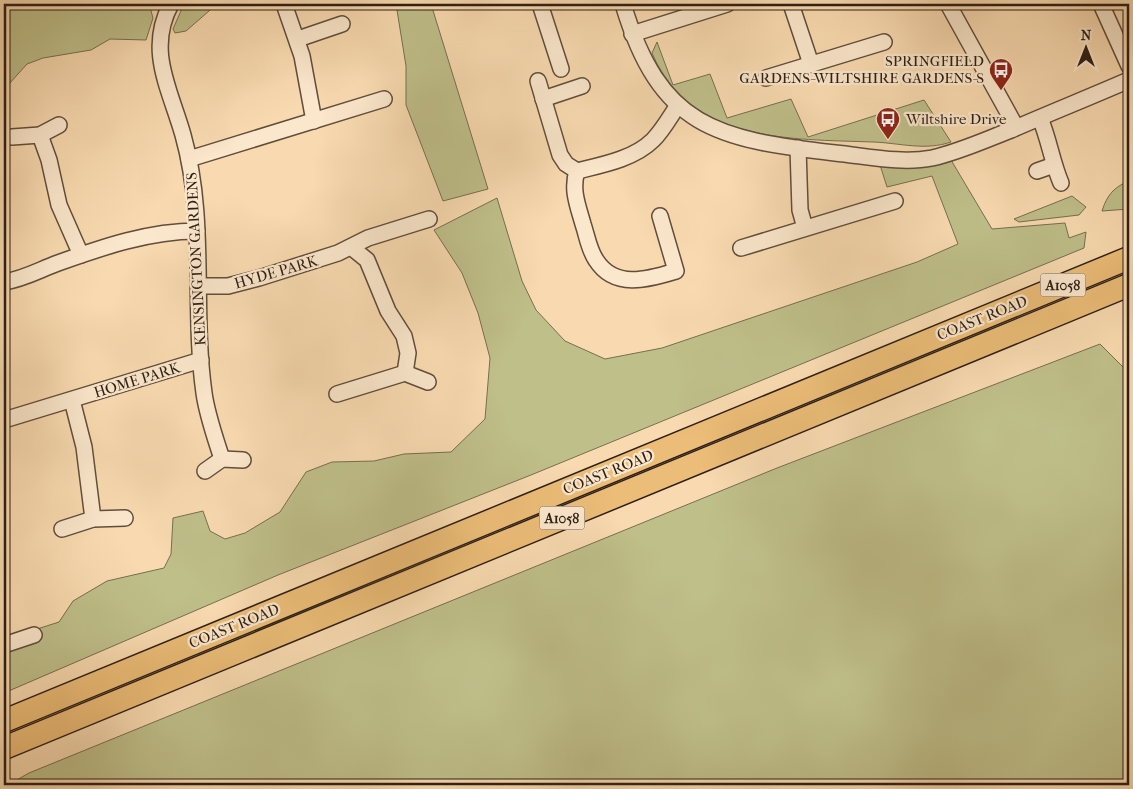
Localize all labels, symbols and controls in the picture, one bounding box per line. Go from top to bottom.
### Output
north arrow [1060,22,1110,72]
text: N [1081,27,1092,44]
place label: SPRINGFIELD GARDENS-WILTSHIRE GARDENS-S [739,52,984,87]
bus stop icon: SPRINGFIELD GARDENS-WILTSHIRE GARDENS-S [988,57,1014,91]
bus stop icon: Wiltshire Drive [875,106,901,140]
place label: Wiltshire Drive [905,110,1007,128]
street label: KENSINGTON GARDENS [182,171,210,346]
street label: HYDE PARK [232,251,321,293]
road number: A1058 [1040,274,1086,296]
street label: COAST ROAD [934,292,1030,344]
street label: HOME PARK [92,358,183,402]
street label: COAST ROAD [560,446,656,498]
road number: A1058 [540,506,584,530]
street label: COAST ROAD [186,600,282,652]

